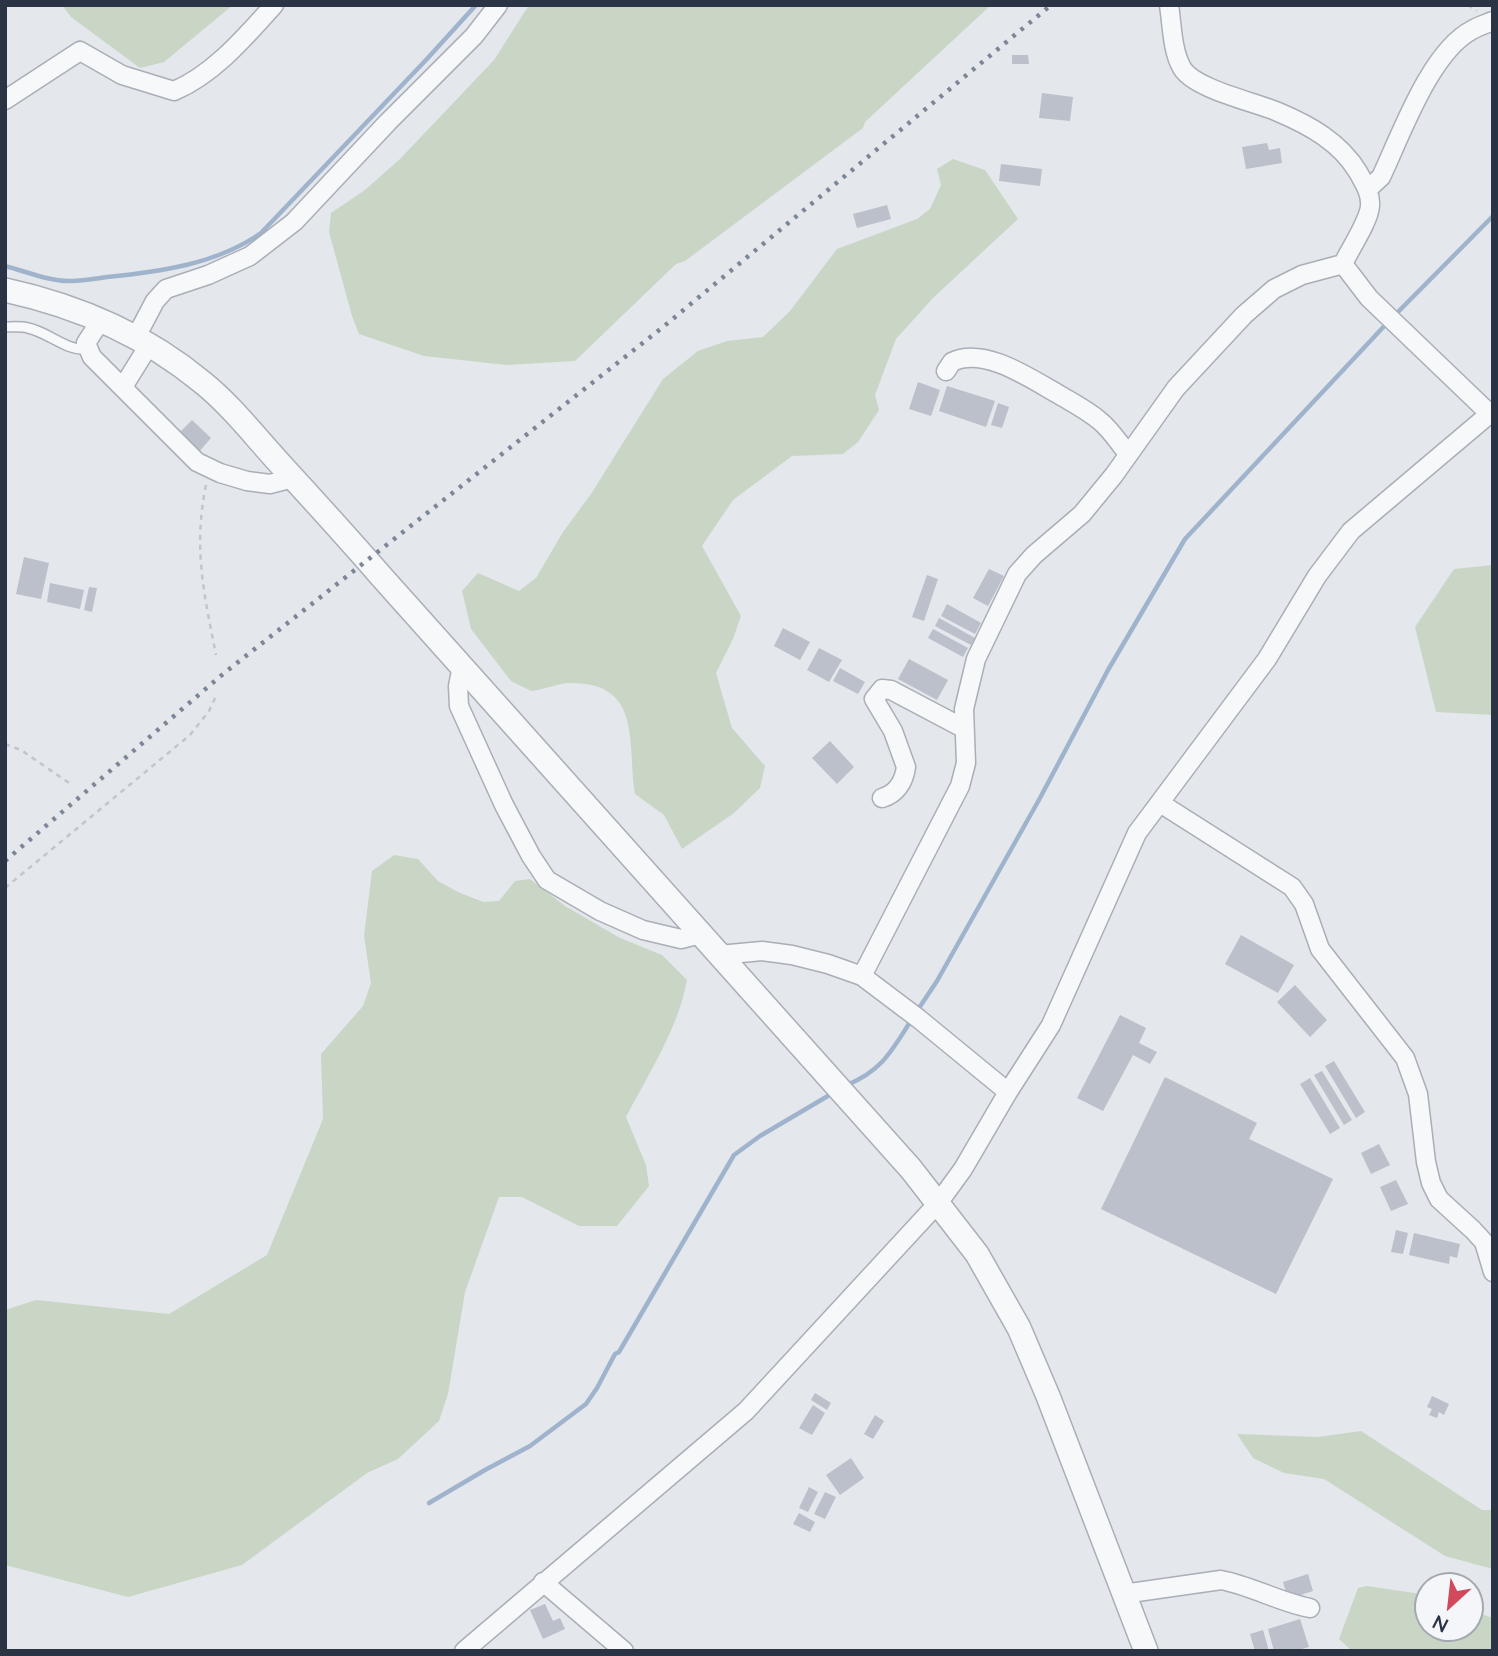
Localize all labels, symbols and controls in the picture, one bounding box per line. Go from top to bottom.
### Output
north arrow [1414,1572,1484,1642]
text: N [1428,1611,1452,1638]

